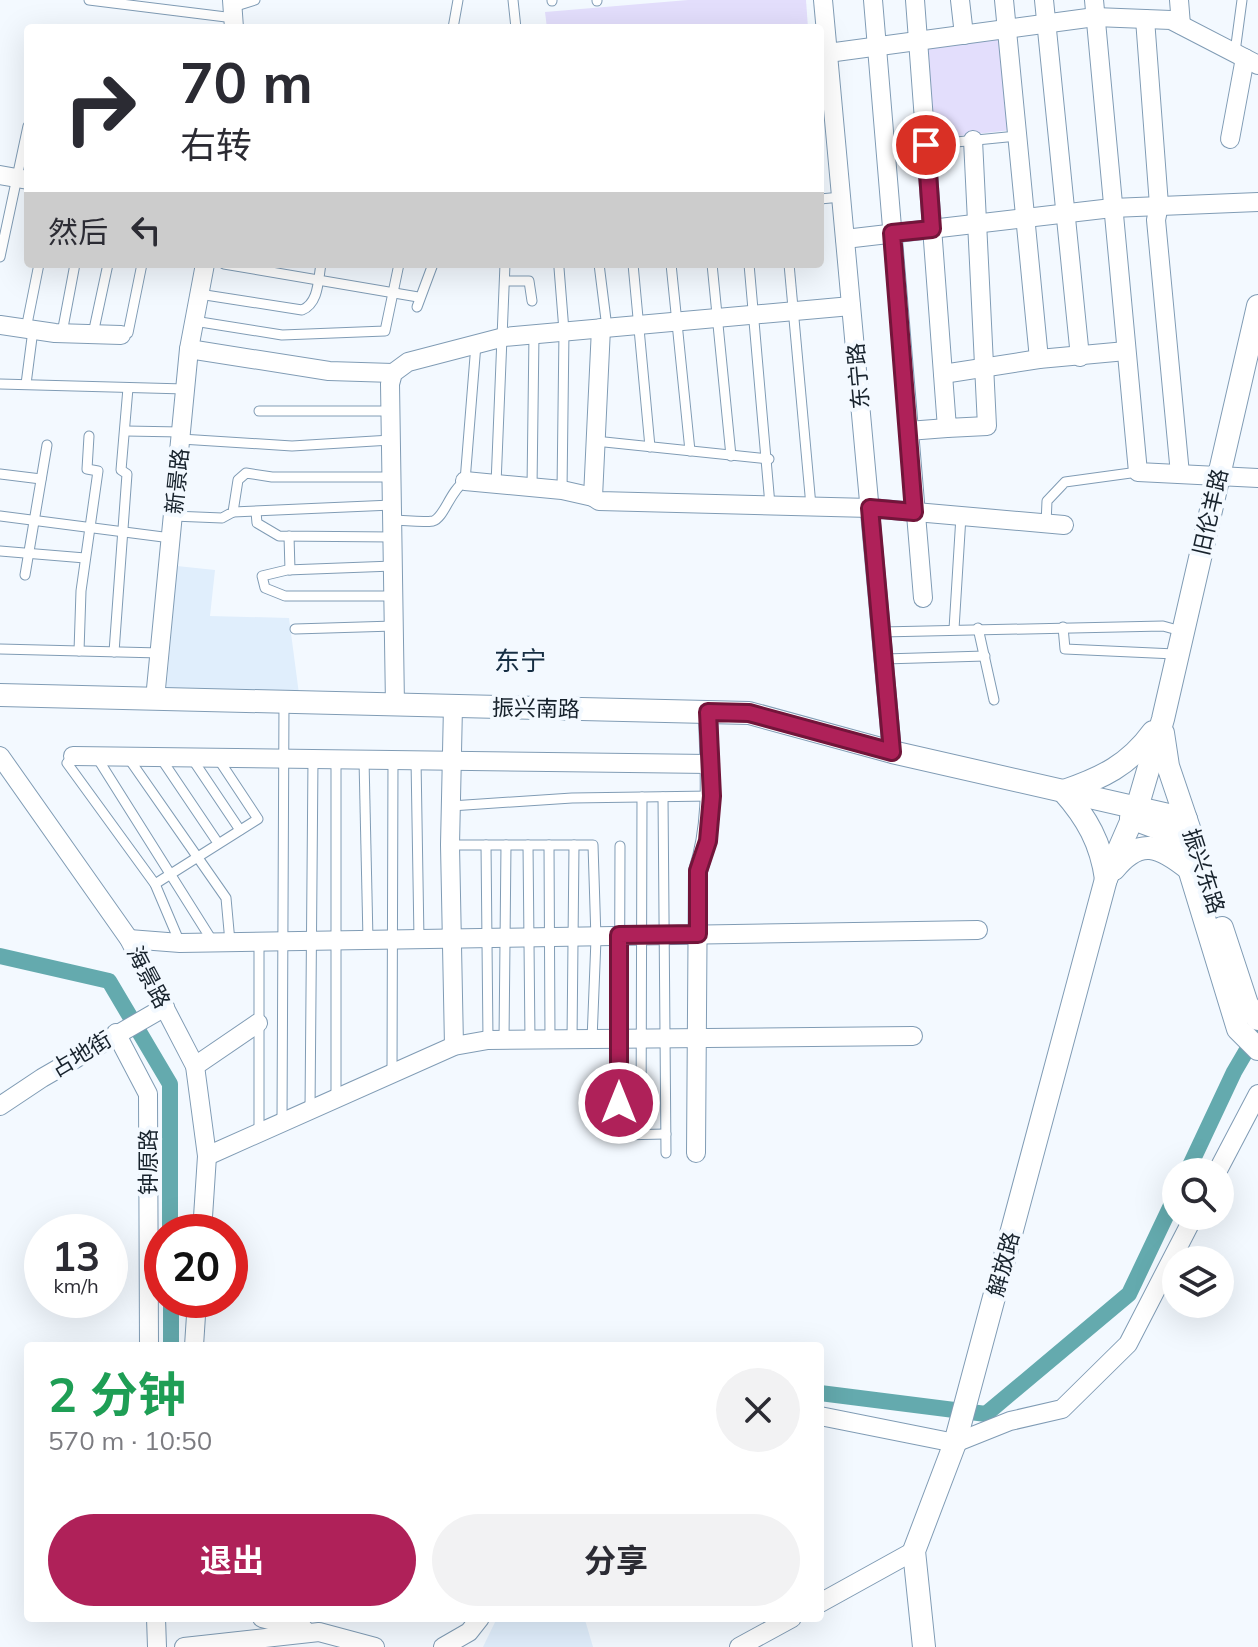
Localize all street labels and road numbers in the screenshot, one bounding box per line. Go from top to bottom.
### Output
street label: 东宁路 [841,342,875,410]
street label: 新景路 [160,447,194,515]
street label: 旧伦羊路 [1186,466,1234,558]
street label: 振兴南路 [492,693,580,723]
street label: 振兴东路 [1177,825,1231,917]
street label: 海景路 [121,941,177,1013]
street label: 占地街 [45,1025,117,1083]
street label: 钟原路 [134,1129,162,1195]
street label: 解放路 [981,1228,1025,1300]

